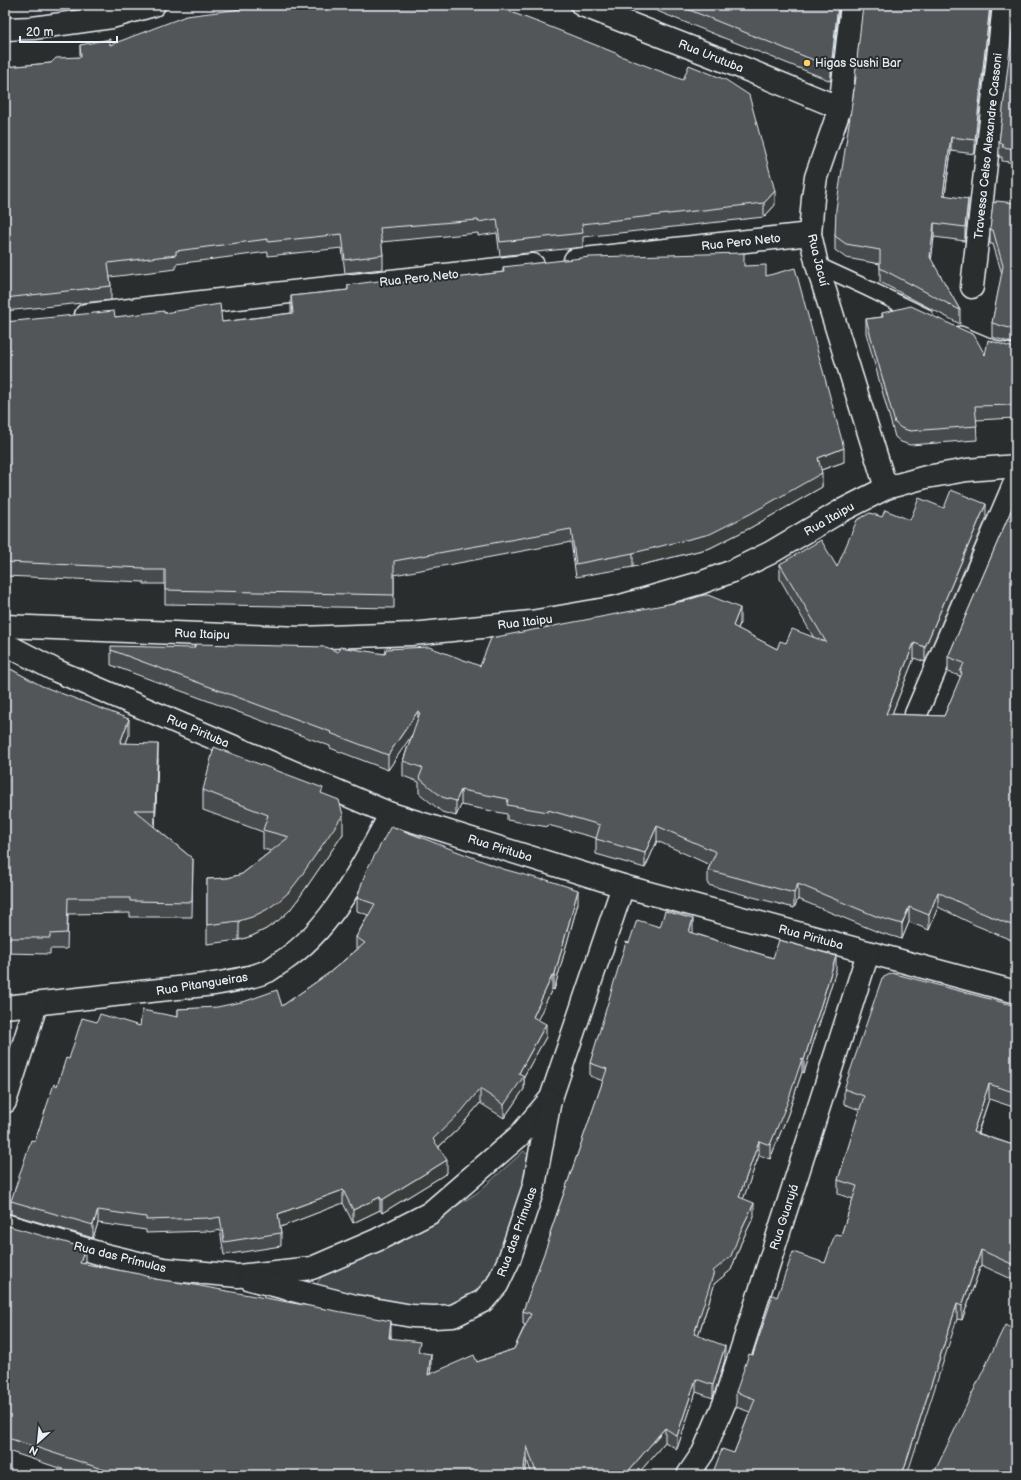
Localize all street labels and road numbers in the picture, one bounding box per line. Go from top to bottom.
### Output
street label: Rua Urutuba [676,37,746,76]
street label: Travessa Celso Alexandre Cassoni [971,52,1006,240]
street label: Rua Pero Neto [701,231,782,254]
street label: Rua Jacuí [804,232,831,288]
street label: Rua Pero Neto [379,267,460,290]
street label: Rua Itaipu [802,499,857,540]
street label: Rua Itaipu [497,612,553,633]
street label: Rua Itaipu [174,626,230,643]
street label: Rua Pirituba [164,712,232,751]
street label: Rua Pirituba [466,832,534,865]
street label: Rua Pirituba [777,922,845,953]
street label: Rua Pitangueiras [155,970,249,999]
street label: Rua Guarujá [767,1182,802,1252]
street label: Rua das Prímulas [494,1185,541,1279]
street label: Rua das Prímulas [72,1239,168,1276]

